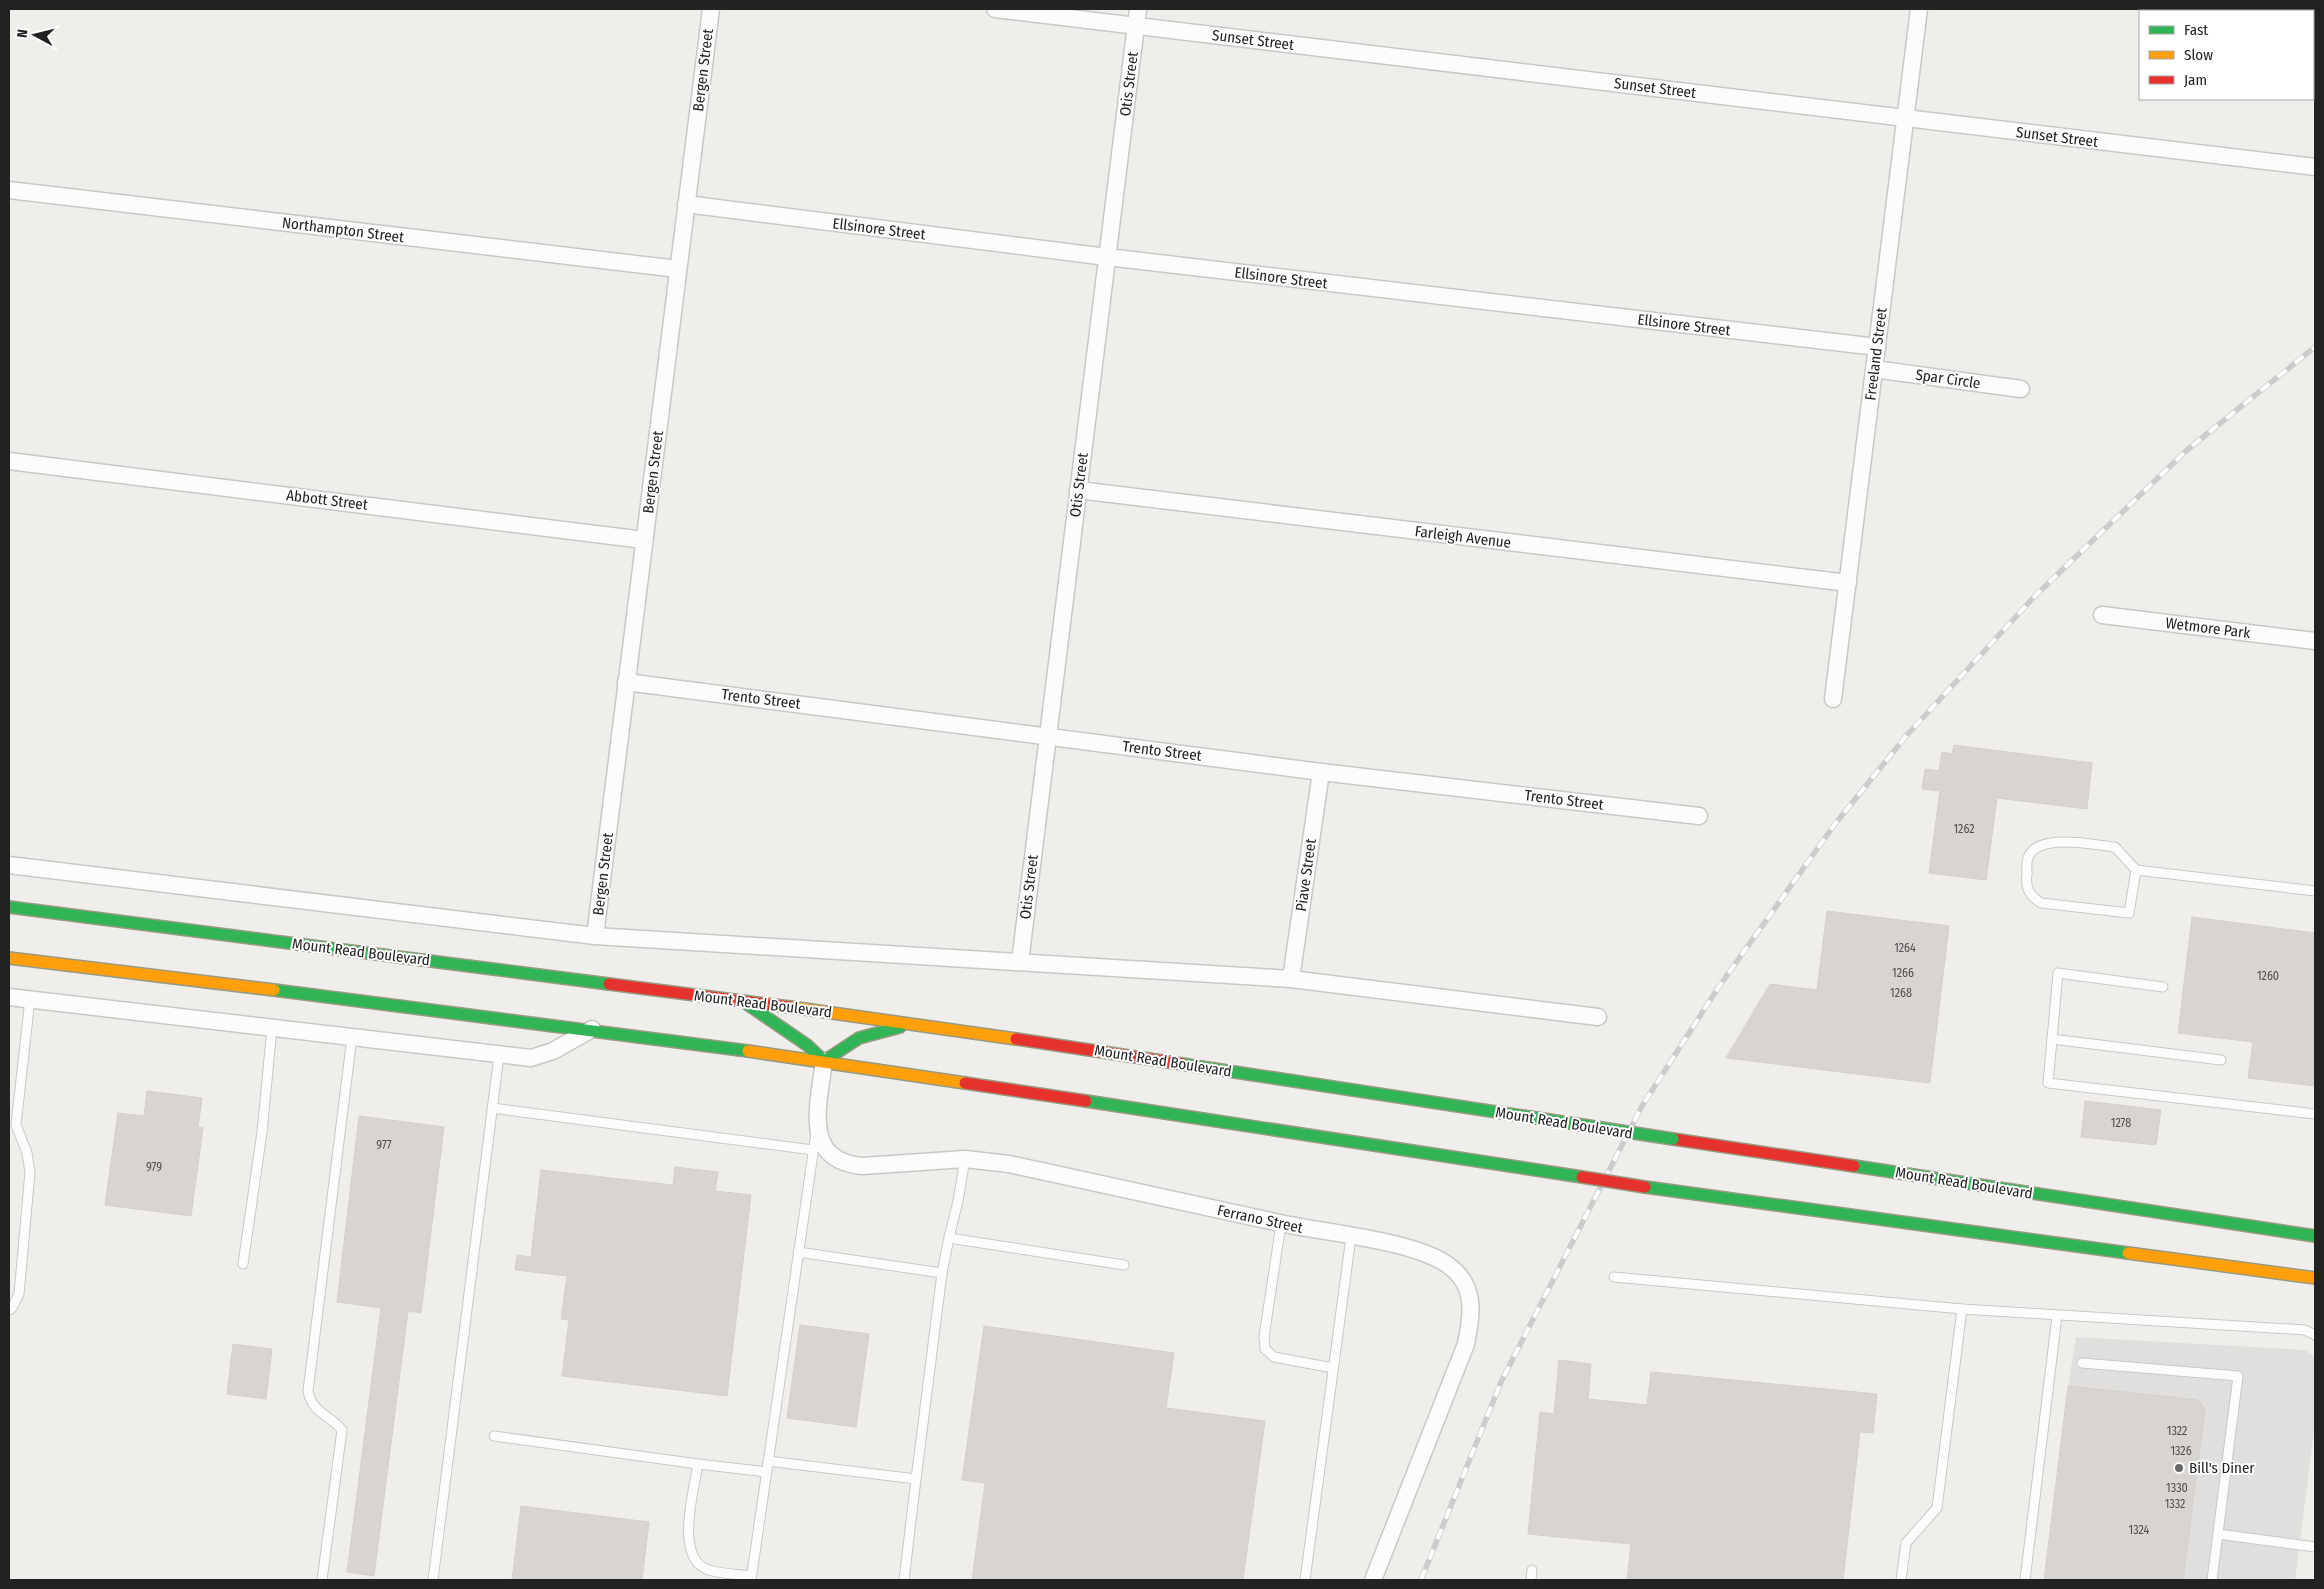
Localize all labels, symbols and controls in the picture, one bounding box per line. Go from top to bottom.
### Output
north arrow [10,10,60,60]
legend [2139,10,2314,100]
text: Fast [2184,21,2208,39]
street label: Sunset Street [1211,26,1295,54]
text: N [14,28,32,39]
street label: Bergen Street [689,28,717,112]
text: Slow [2184,46,2213,64]
street label: Otis Street [1116,51,1142,117]
text: Jam [2184,71,2207,89]
street label: Sunset Street [1613,74,1697,102]
street label: Sunset Street [2015,123,2099,151]
street label: Northampton Street [281,214,405,246]
street label: Ellsinore Street [832,214,927,244]
street label: Ellsinore Street [1234,263,1329,293]
street label: Freeland Street [1861,307,1891,401]
street label: Ellsinore Street [1637,310,1732,340]
street label: Spar Circle [1914,366,1982,392]
street label: Bergen Street [639,430,667,514]
street label: Otis Street [1066,452,1092,518]
street label: Abbott Street [285,486,369,514]
street label: Farleigh Avenue [1414,522,1512,552]
street label: Wetmore Park [2165,614,2251,642]
street label: Trento Street [720,685,802,713]
street label: Trento Street [1121,737,1203,765]
street label: Trento Street [1523,786,1605,814]
house number: 1262 [1953,822,1975,836]
street label: Bergen Street [589,832,617,916]
street label: Piave Street [1292,837,1320,912]
street label: Otis Street [1016,854,1042,920]
street label: Mount Read Boulevard [291,935,431,969]
house number: 1264 [1894,941,1916,955]
house number: 1266 [1892,966,1914,980]
house number: 1260 [2257,969,2279,983]
house number: 1268 [1890,986,1912,1000]
street label: Mount Read Boulevard [693,987,833,1021]
street label: Mount Read Boulevard [1093,1041,1233,1081]
street label: Mount Read Boulevard [1494,1103,1634,1143]
house number: 1278 [2111,1116,2131,1130]
house number: 977 [376,1138,392,1152]
house number: 979 [146,1160,162,1174]
street label: Mount Read Boulevard [1894,1163,2034,1203]
street label: Ferrano Street [1216,1201,1305,1237]
house number: 1322 [2167,1424,2187,1438]
house number: 1326 [2170,1444,2192,1458]
place label: Bill's Diner [2189,1459,2255,1477]
marker: Bill's Diner [2173,1462,2185,1474]
house number: 1330 [2166,1481,2188,1495]
house number: 1332 [2165,1497,2185,1511]
house number: 1324 [2129,1523,2150,1537]

